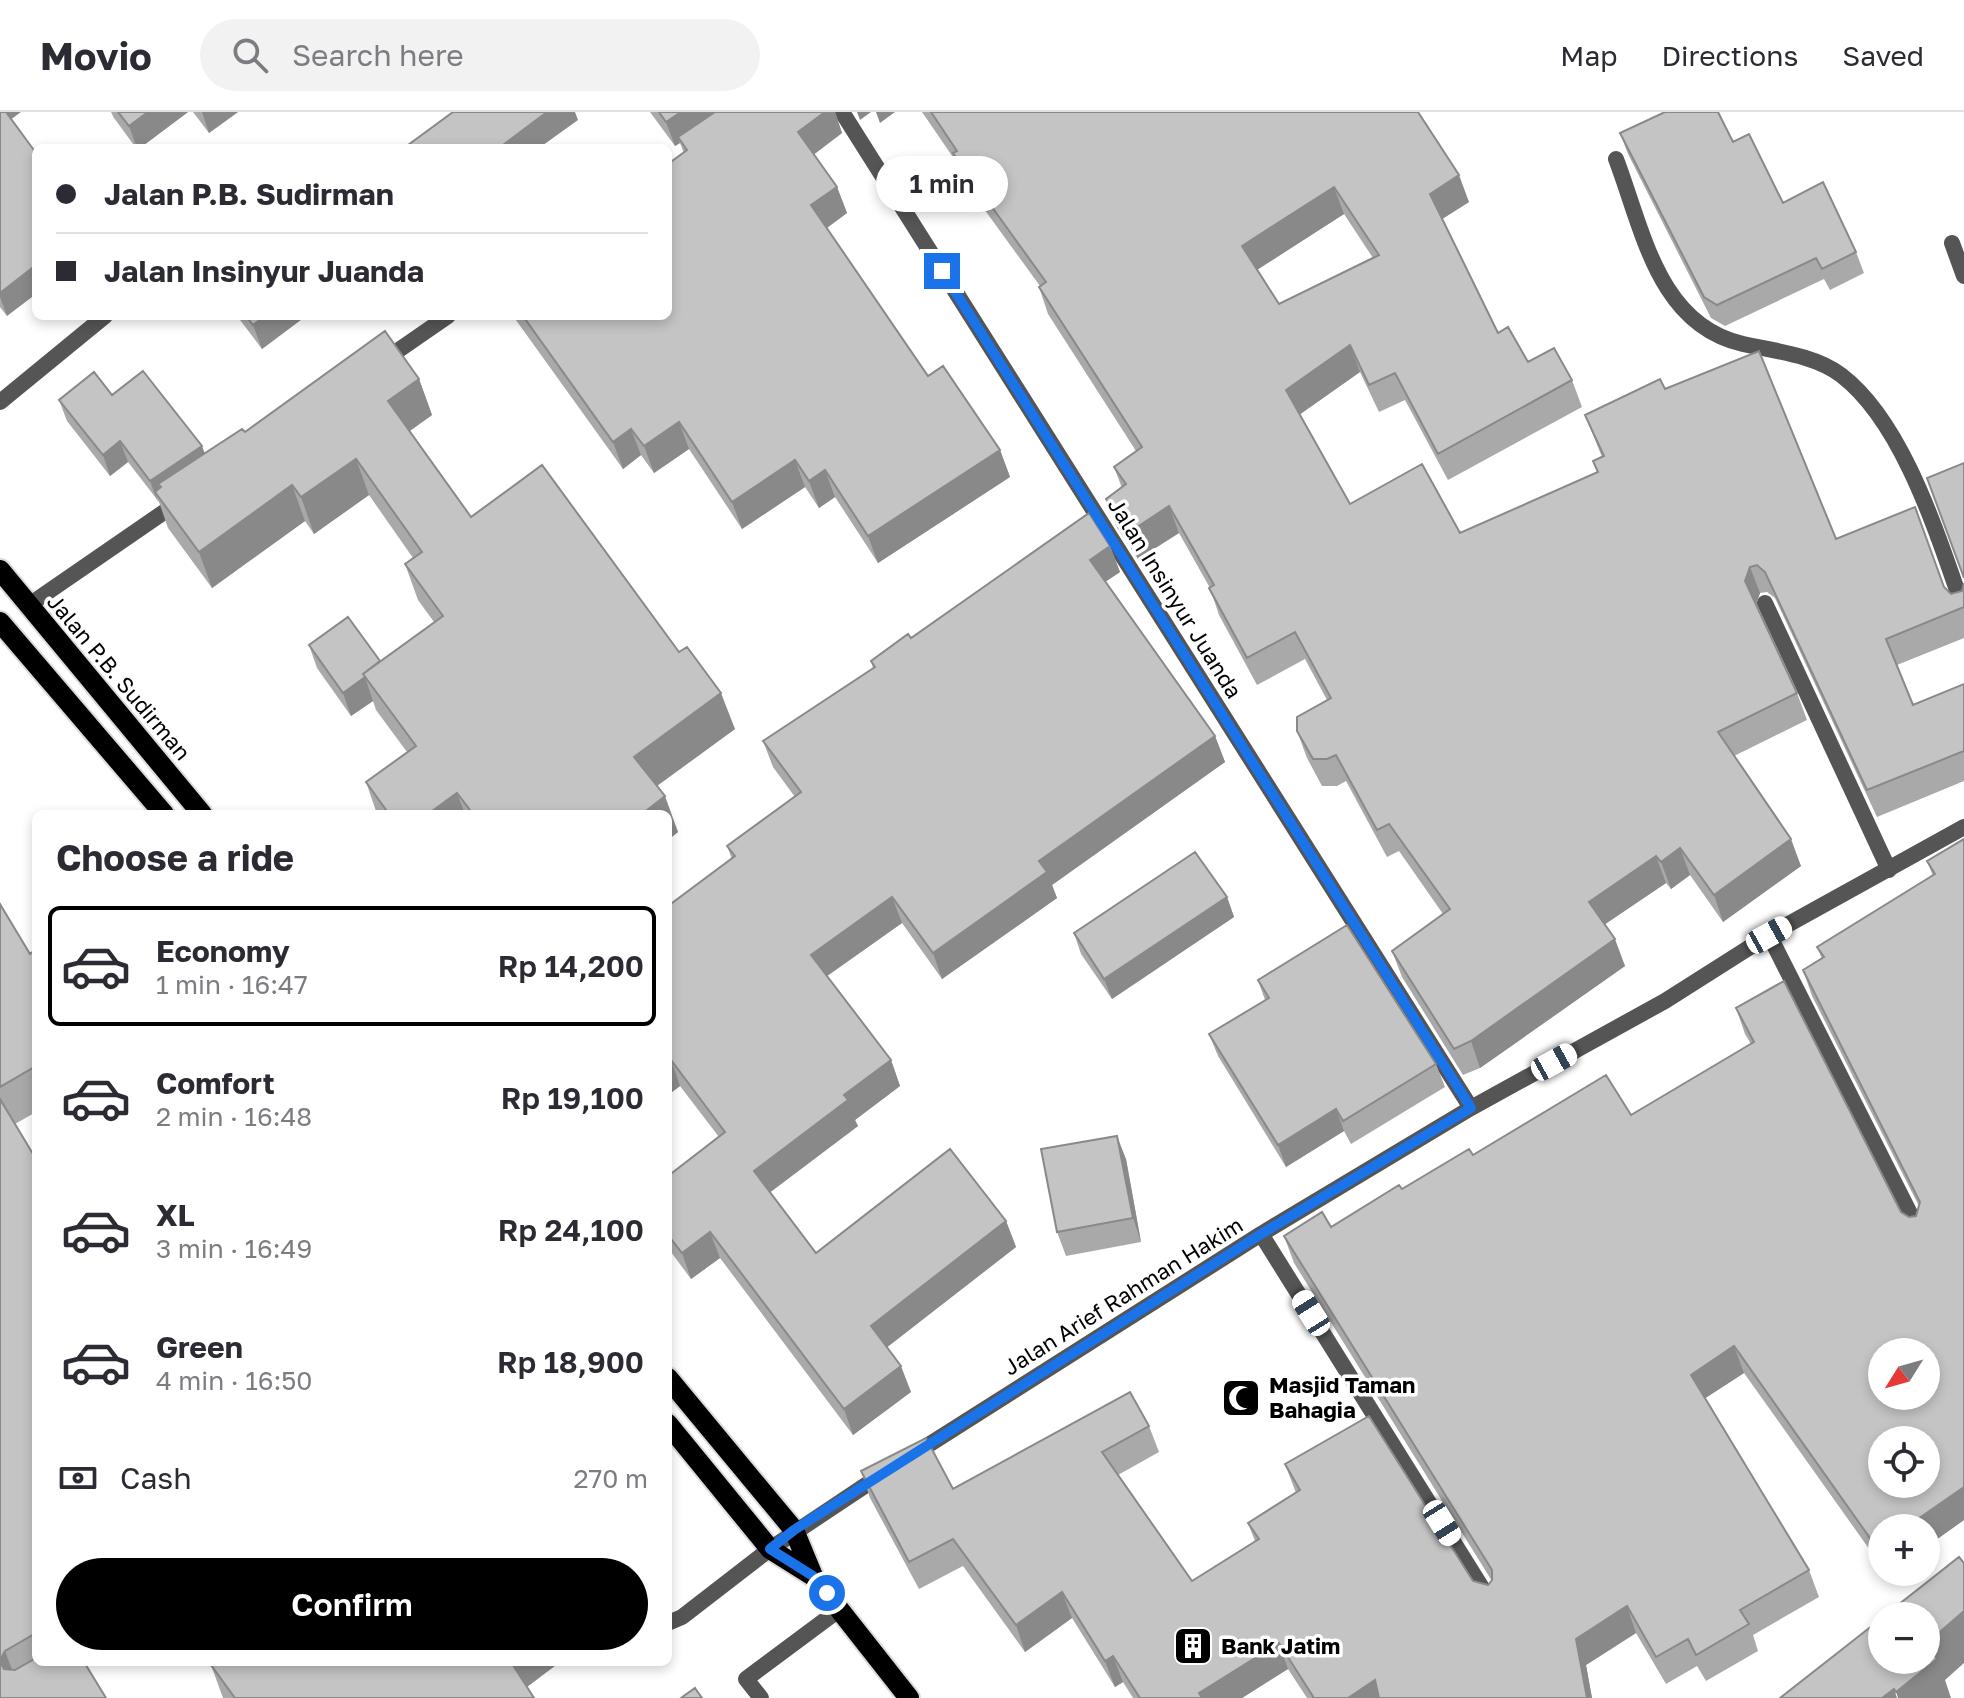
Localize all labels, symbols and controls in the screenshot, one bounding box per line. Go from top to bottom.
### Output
search box [200,19,760,91]
text: Movio [40,33,152,78]
icon: search [228,33,272,77]
text: Search here [292,37,464,73]
text: Map [1560,39,1617,72]
text: Directions [1661,39,1798,72]
text: Saved [1842,39,1924,72]
callout: 1 min [876,155,1008,211]
text: 1 min [909,168,975,199]
text: Jalan P.B. Sudirman [104,176,394,212]
text: Jalan Insinyur Juanda [104,253,424,289]
route end [924,253,960,289]
street label: Jalan Insinyur Juanda [1103,492,1248,703]
street label: Jalan P.B. Sudirman [42,588,197,765]
text: Choose a ride [56,836,294,879]
car [1742,913,1796,957]
icon: car [60,930,132,1002]
text: Economy [156,933,290,969]
text: Rp 14,200 [498,948,644,984]
text: 1 min · 16:47 [156,969,308,1000]
car [1527,1040,1581,1084]
icon: car [60,1062,132,1134]
text: Comfort [156,1065,275,1101]
text: Rp 19,100 [501,1080,644,1116]
text: 2 min · 16:48 [156,1101,312,1132]
icon: car [60,1194,132,1266]
text: XL [156,1197,195,1233]
street label: Jalan Arief Rahman Hakim [998,1211,1247,1380]
text: Rp 24,100 [498,1212,644,1248]
text: 3 min · 16:49 [156,1233,312,1264]
car [1288,1286,1334,1340]
icon: car [60,1326,132,1398]
text: Green [156,1329,243,1365]
north arrow [1868,1338,1940,1410]
map controls [1868,1338,1940,1674]
text: Rp 18,900 [497,1344,644,1380]
text: 4 min · 16:50 [156,1365,312,1396]
place label: Masjid Taman Bahagia [1269,1371,1415,1423]
mosque icon: Masjid Taman Bahagia [1220,1377,1262,1419]
button: locate [1868,1426,1940,1498]
icon: cash [56,1456,100,1500]
text: Cash [120,1460,192,1496]
text: 270 m [574,1463,648,1494]
car [1419,1496,1465,1550]
button: + [1868,1514,1940,1586]
button: Confirm [56,1558,648,1650]
route start [809,1575,845,1611]
button: − [1868,1602,1940,1674]
building icon: Bank Jatim [1172,1625,1214,1667]
place label: Bank Jatim [1221,1632,1340,1659]

